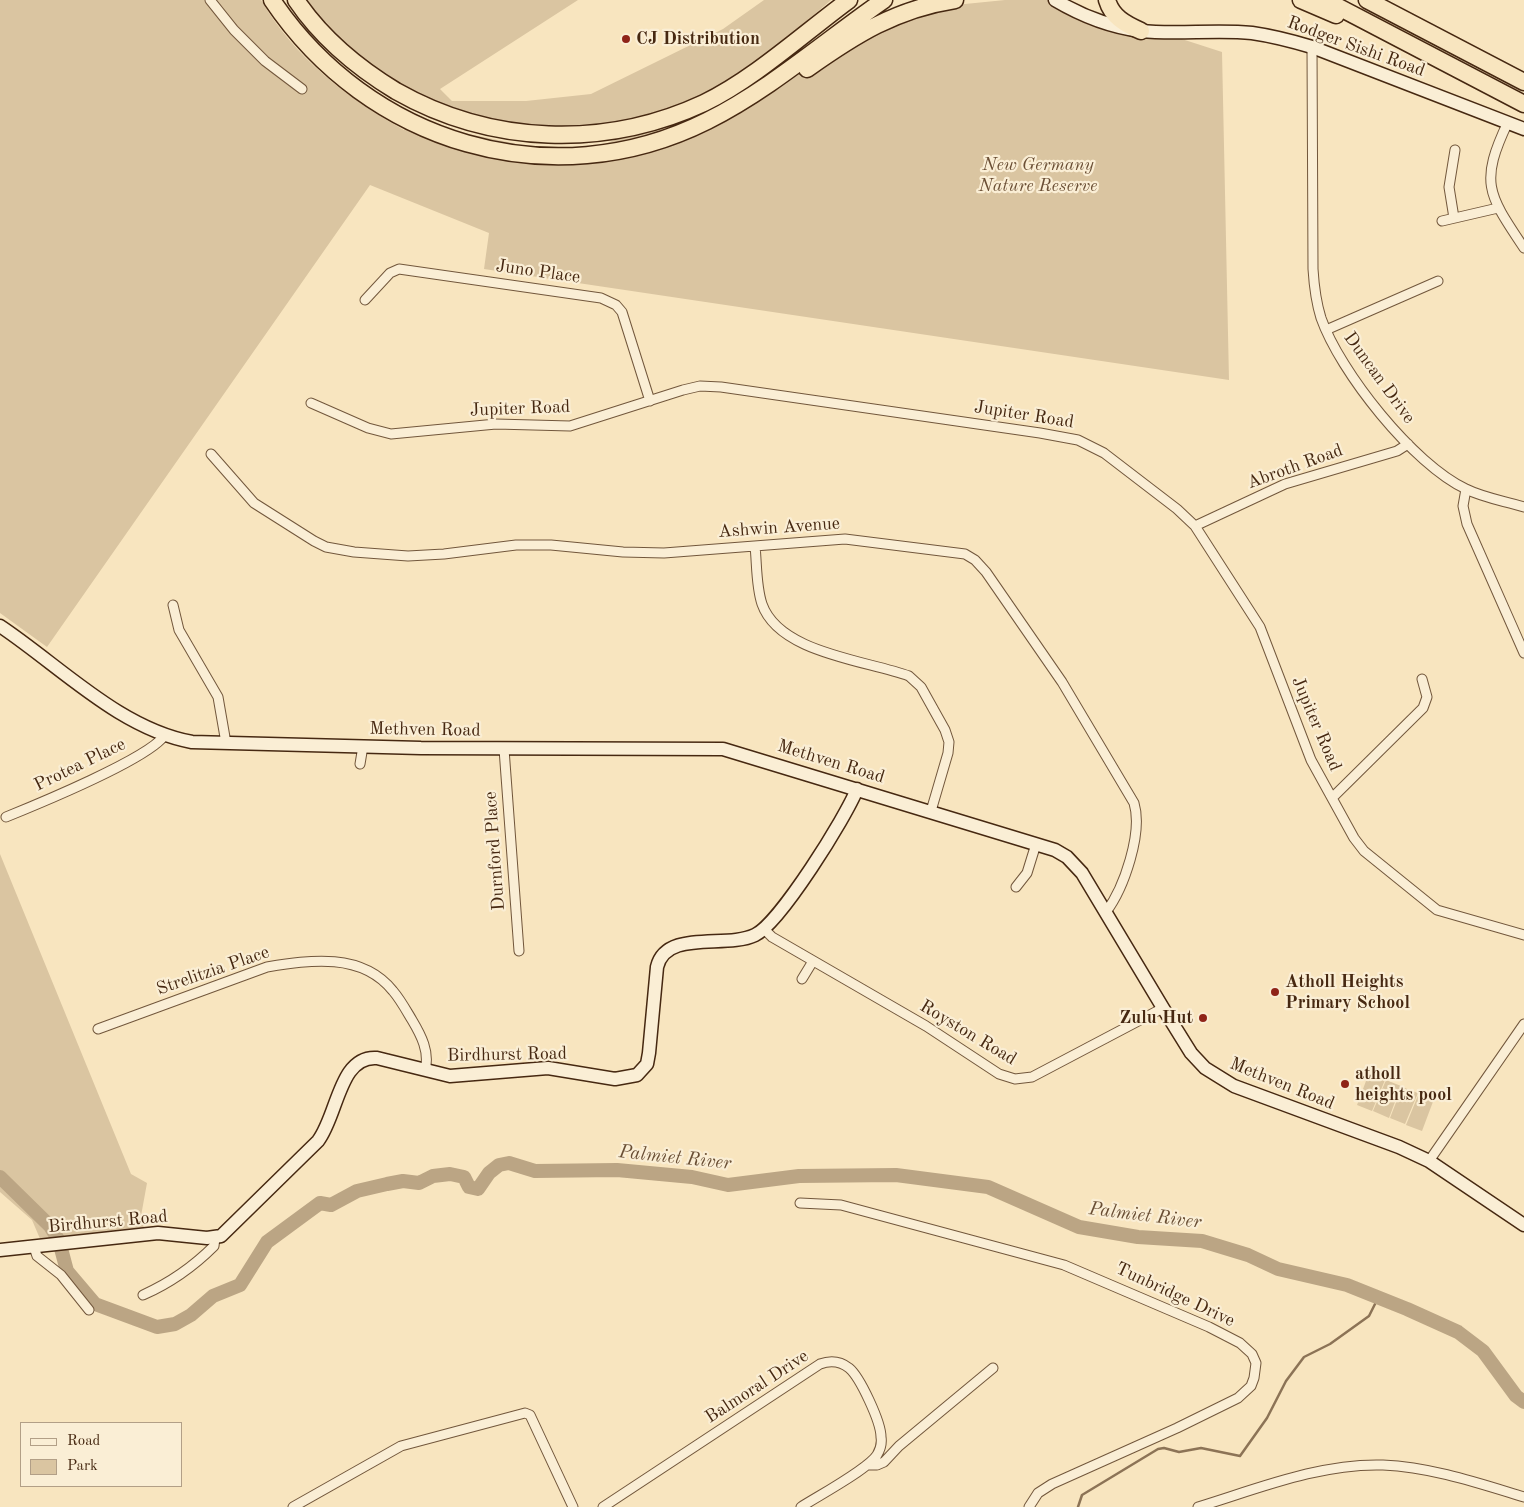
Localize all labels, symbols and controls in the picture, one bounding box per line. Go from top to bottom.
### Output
street label: Rodger Sishi Road [1284,12,1428,82]
place label: CJ Distribution [636,28,760,50]
marker: CJ Distribution [620,33,632,45]
park label: New Germany Nature Reserve [979,154,1097,196]
street label: Juno Place [494,255,582,289]
street label: Duncan Drive [1338,328,1420,428]
street label: Jupiter Road [469,396,571,422]
street label: Jupiter Road [973,396,1075,434]
street label: Abroth Road [1244,440,1346,494]
street label: Ashwin Avenue [717,513,841,543]
street label: Jupiter Road [1286,673,1346,775]
street label: Methven Road [369,718,481,742]
street label: Protea Place [31,734,129,796]
street label: Methven Road [775,735,887,789]
street label: Durnford Place [480,791,510,911]
street label: Strelitzia Place [154,942,272,1000]
place label: Atholl Heights Primary School [1285,971,1410,1014]
marker: Atholl Heights Primary School [1269,986,1281,998]
street label: Royston Road [916,996,1020,1070]
place label: Zulu Hut [1120,1007,1193,1029]
marker: Zulu Hut [1197,1012,1209,1024]
street label: Birdhurst Road [447,1043,567,1067]
street label: Methven Road [1226,1053,1338,1115]
place label: atholl heights pool [1355,1063,1452,1106]
marker: atholl heights pool [1339,1078,1351,1090]
water label: Palmiet River [618,1141,732,1175]
water label: Palmiet River [1087,1198,1203,1234]
street label: Birdhurst Road [47,1206,169,1238]
street label: Tunbridge Drive [1112,1258,1238,1332]
street label: Balmoral Drive [701,1346,813,1428]
legend [20,1422,182,1487]
text: Road [67,1434,100,1449]
text: Park [67,1459,98,1474]

